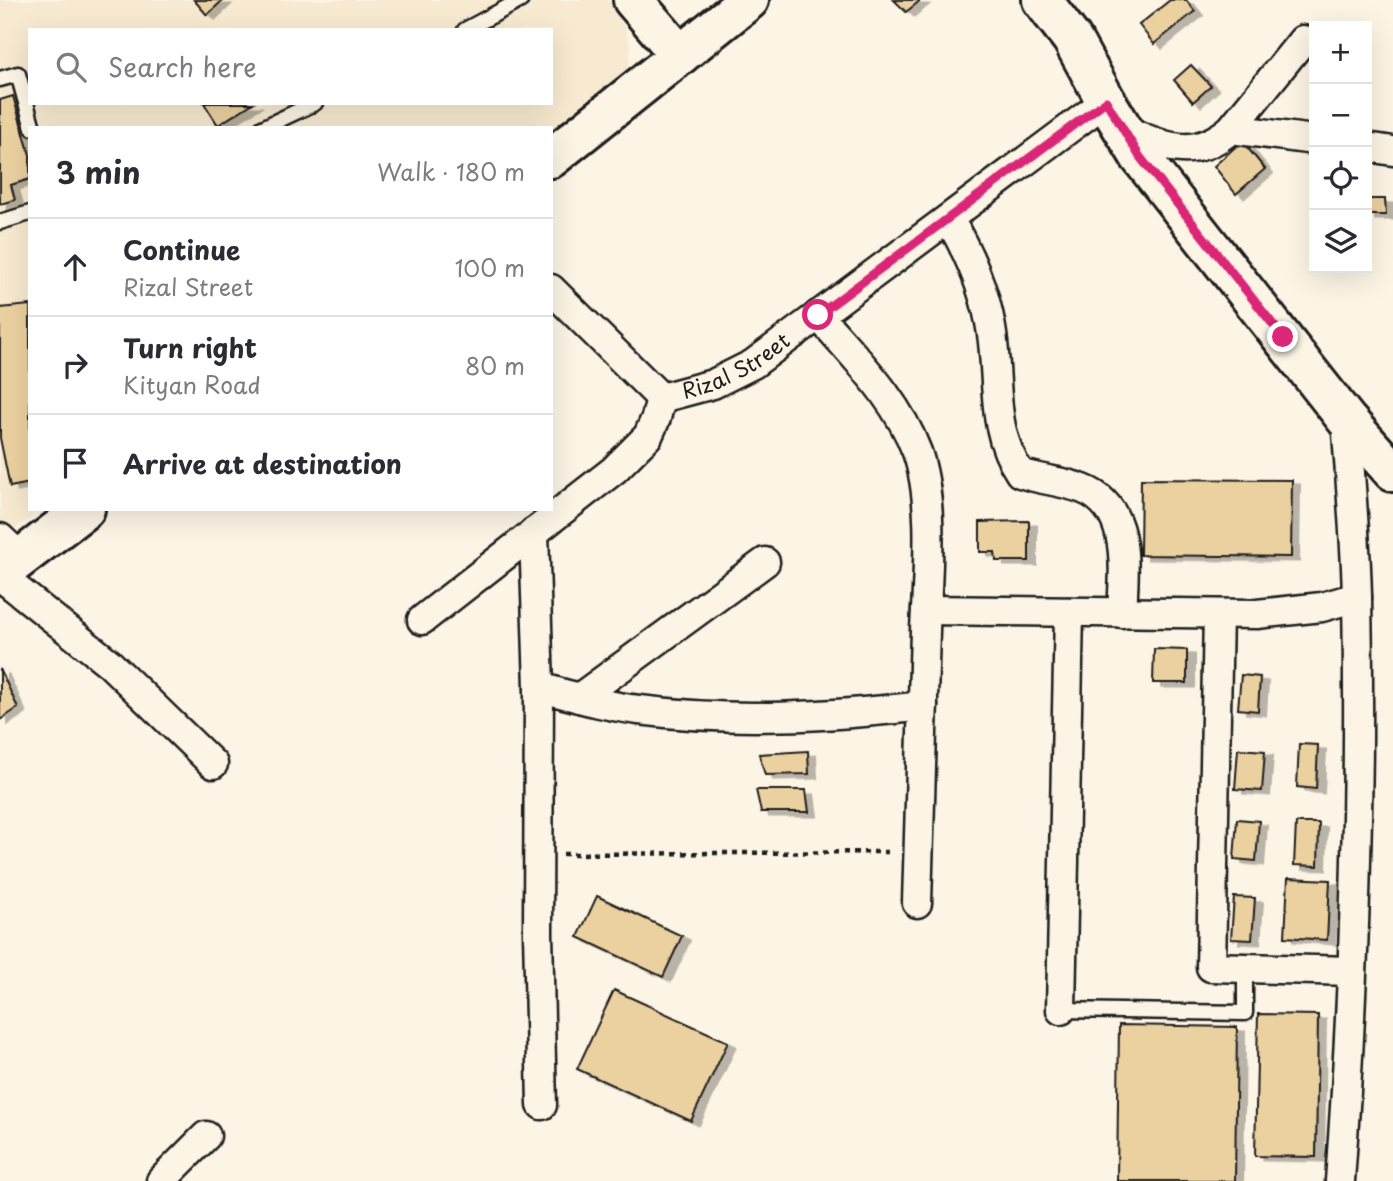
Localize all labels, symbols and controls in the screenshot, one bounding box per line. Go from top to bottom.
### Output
map controls [1309,21,1372,273]
button: + [1309,21,1372,84]
search box [28,28,553,105]
text: Search here [108,47,257,86]
icon: search [52,48,90,86]
button: − [1309,84,1372,147]
button: locate [1309,147,1372,210]
text: 3 min [56,149,141,194]
text: Walk · 180 m [377,154,525,189]
button: layers [1309,210,1372,273]
text: Continue [123,230,240,269]
icon: ahead [56,248,94,286]
text: 100 m [455,250,525,285]
text: Rizal Street [123,269,253,304]
route start [802,299,833,330]
route end [1267,321,1298,352]
street label: Rizal Street [678,324,796,406]
text: Turn right [123,328,257,367]
icon: right [56,346,94,384]
text: 80 m [465,348,525,383]
text: Kityan Road [123,367,261,402]
icon: arrive [56,444,94,482]
text: Arrive at destination [123,444,402,483]

